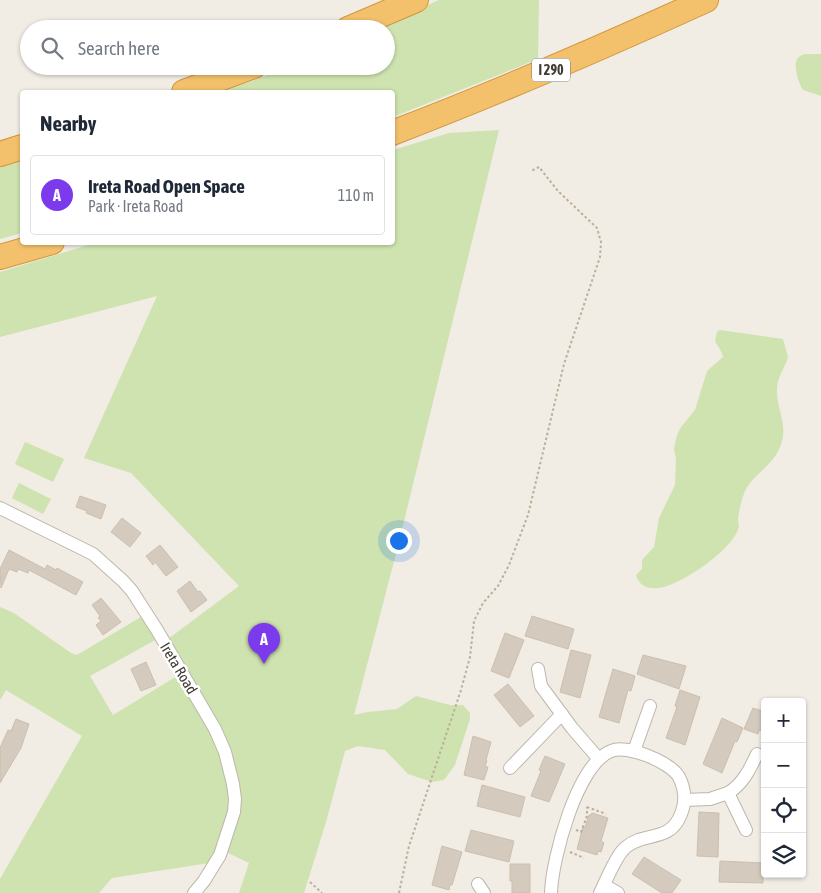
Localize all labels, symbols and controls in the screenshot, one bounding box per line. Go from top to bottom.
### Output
search box [20,20,395,75]
icon: search [38,34,66,62]
text: Search here [78,37,160,59]
road number: I 290 [532,58,570,82]
text: Nearby [40,111,96,135]
text: Ireta Road Open Space [88,175,245,197]
text: A [53,186,61,204]
text: 110 m [338,186,374,204]
text: Park · Ireta Road [88,197,183,215]
your location [386,528,412,554]
pin: A [248,623,280,664]
street label: Ireta Road [157,639,201,697]
map controls [761,698,806,878]
button: + [761,698,806,743]
button: − [761,743,806,788]
button: locate [761,788,806,833]
button: layers [761,833,806,878]

